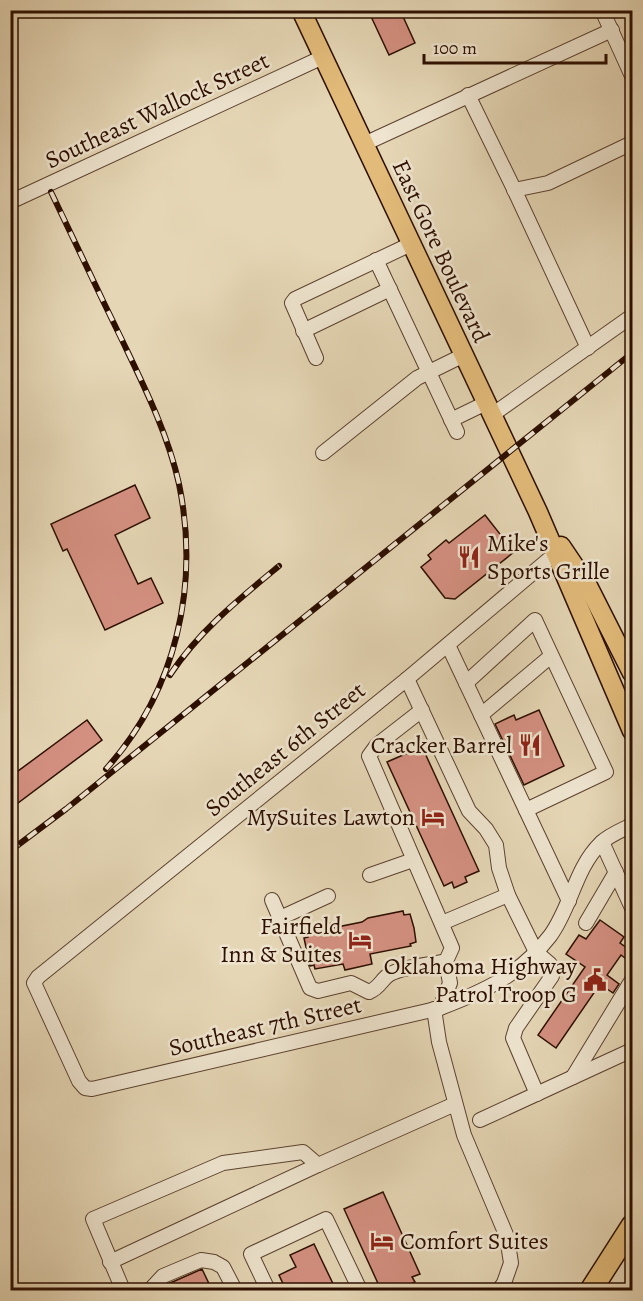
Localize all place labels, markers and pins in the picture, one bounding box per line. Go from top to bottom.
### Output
place label: Mike's Sports Grille [487,527,610,587]
restaurant icon: Mike's Sports Grille [456,544,482,570]
place label: Cracker Barrel [371,729,512,761]
restaurant icon: Cracker Barrel [517,732,543,758]
place label: MySuites Lawton [247,801,415,833]
hotel icon: MySuites Lawton [420,804,446,830]
place label: Fairfield Inn & Suites [220,910,342,970]
hotel icon: Fairfield Inn & Suites [347,927,373,953]
place label: Oklahoma Highway Patrol Troop G [384,950,577,1010]
public building icon: Oklahoma Highway Patrol Troop G [582,967,608,993]
place label: Comfort Suites [400,1225,549,1257]
hotel icon: Comfort Suites [369,1228,395,1254]

